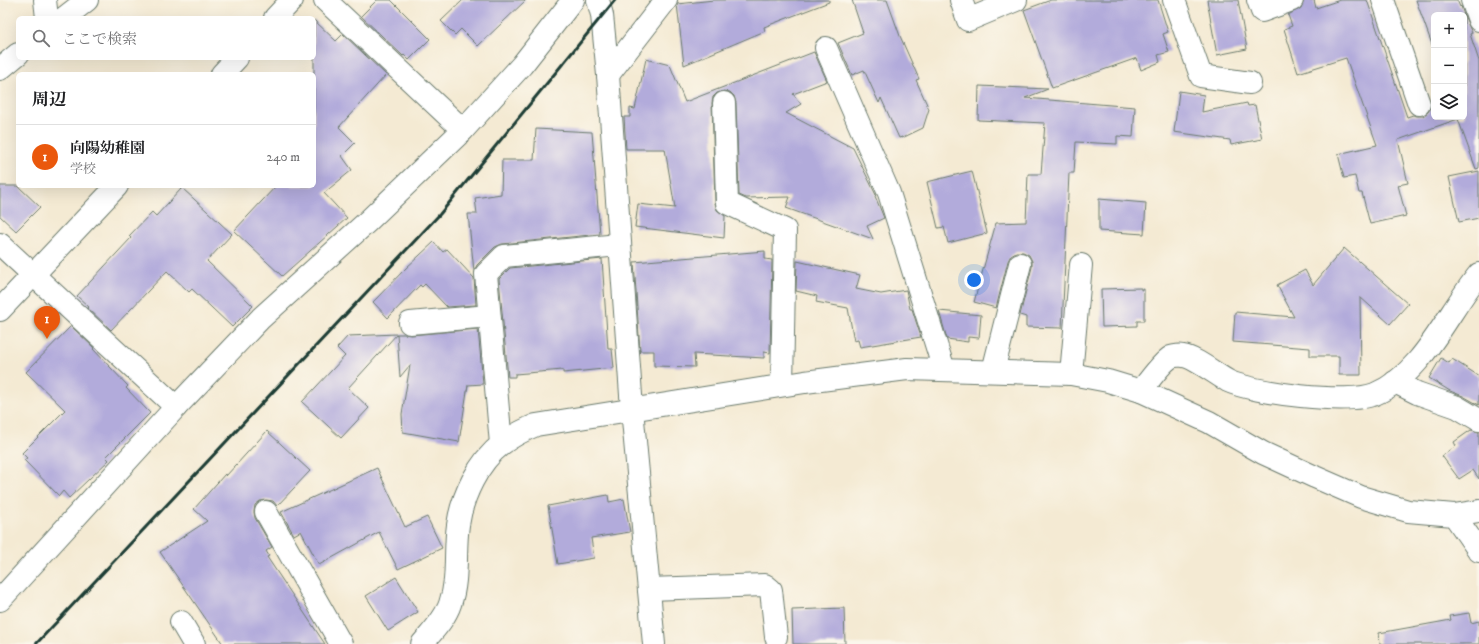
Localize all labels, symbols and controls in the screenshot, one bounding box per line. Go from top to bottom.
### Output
map controls [1431,12,1467,120]
button: + [1431,12,1467,48]
search box [16,16,316,60]
icon: search [30,27,52,49]
text: ここで検索 [62,30,137,49]
button: − [1431,48,1467,84]
button: layers [1431,84,1467,120]
text: 周辺 [32,89,66,111]
text: 向陽幼稚園 [70,139,145,158]
text: 1 [43,149,47,165]
text: 240 m [267,149,300,165]
text: 学校 [70,161,96,177]
your location [964,270,984,290]
pin: 1 [34,306,60,339]

